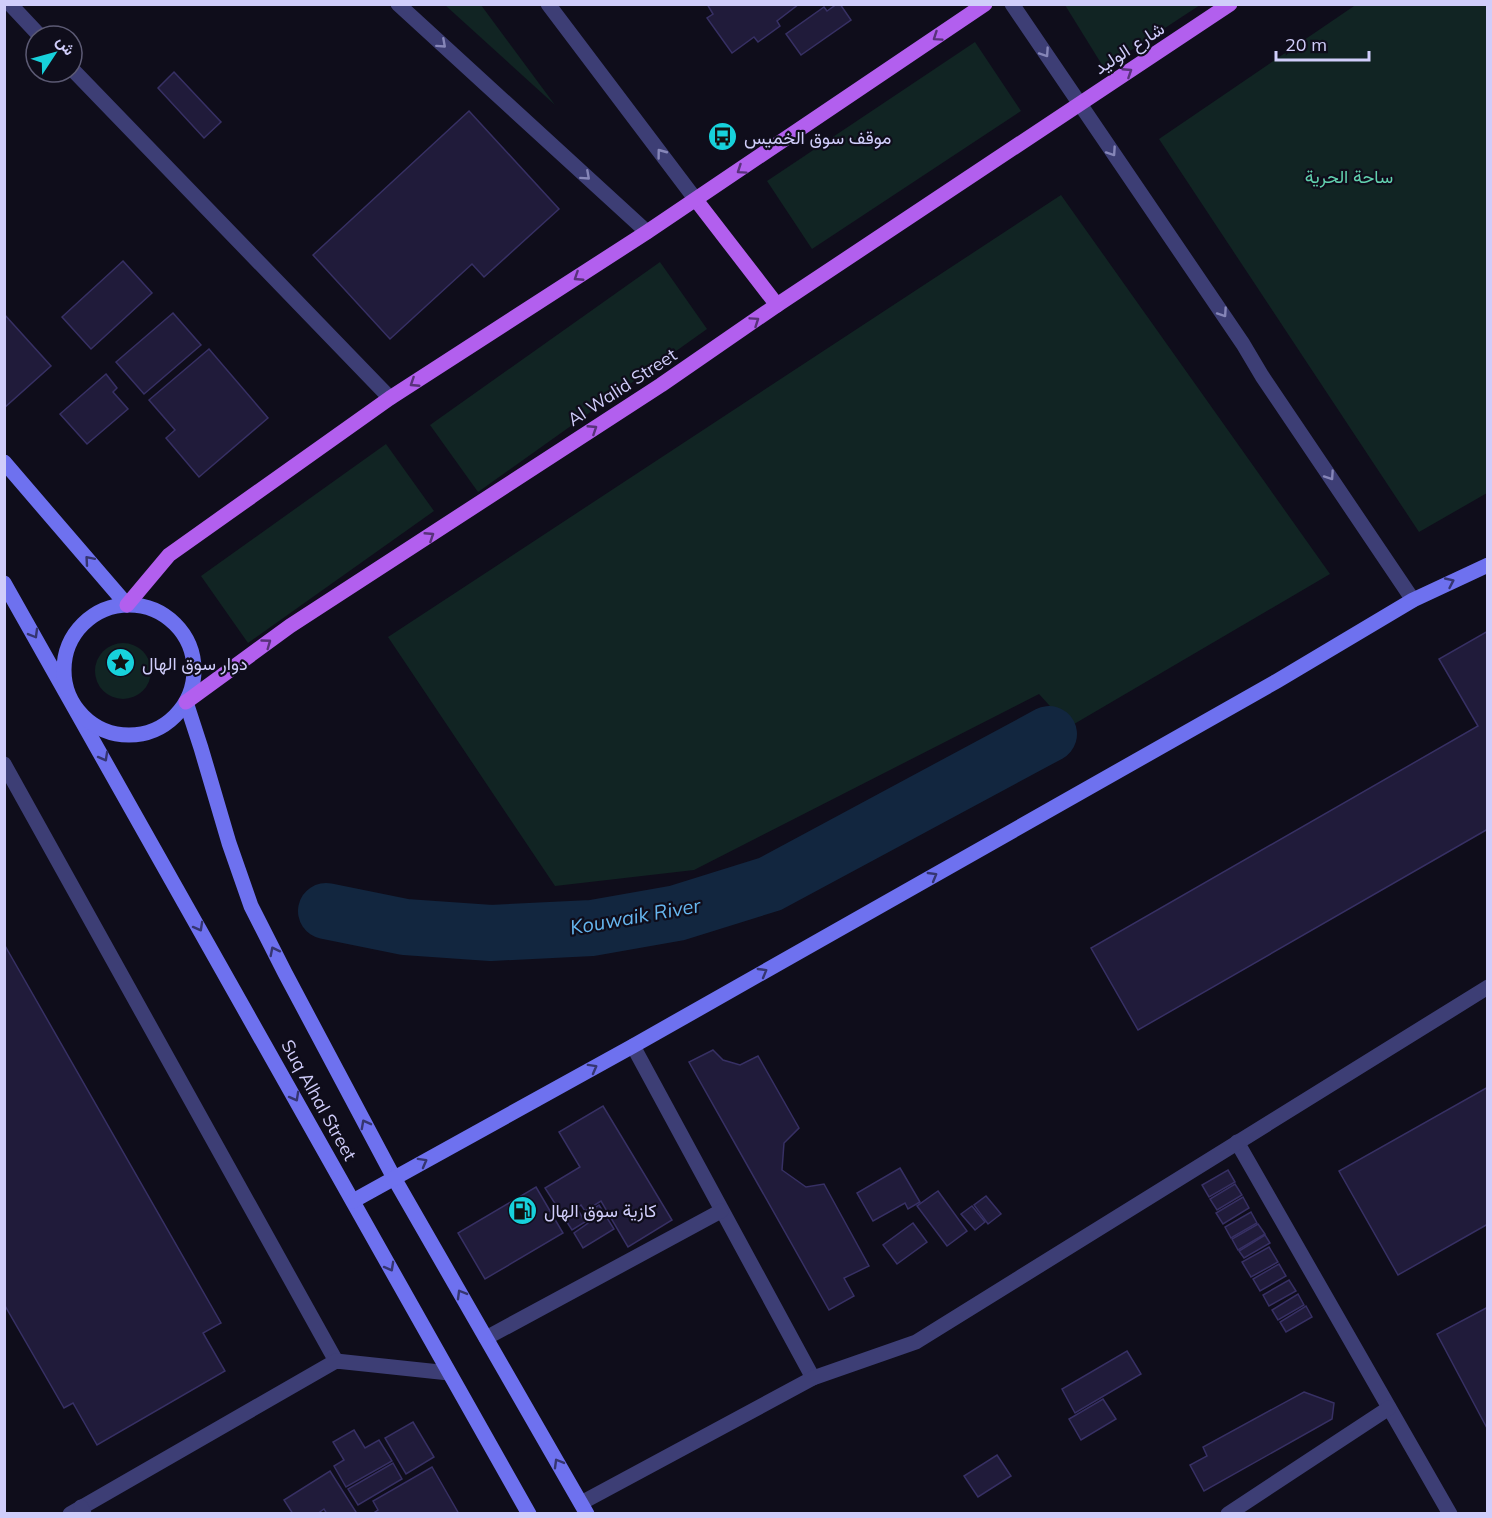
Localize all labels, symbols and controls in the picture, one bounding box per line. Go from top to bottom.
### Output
street label: شارع الوليد [1089,17,1169,80]
north arrow [24,24,84,84]
scale bar [1276,24,1369,62]
one-way arrow [933,30,944,41]
text: ش [52,32,80,59]
text: 20 m [1285,33,1327,56]
one-way arrow [435,37,445,48]
one-way arrow [1038,46,1049,57]
one-way arrow [1122,68,1133,79]
bus stop icon: موقف سوق الخميس [707,121,739,153]
place label: موقف سوق الخميس [744,126,891,149]
one-way arrow [1105,146,1116,157]
one-way arrow [657,149,668,160]
one-way arrow [736,163,747,174]
park label: ساحة الحرية [1305,165,1393,188]
one-way arrow [578,168,589,179]
one-way arrow [574,270,585,281]
one-way arrow [1215,307,1227,317]
one-way arrow [748,317,759,328]
street label: Al Walid Street [563,343,681,431]
one-way arrow [410,376,421,387]
one-way arrow [586,425,597,436]
one-way arrow [1322,470,1334,480]
one-way arrow [423,532,434,543]
one-way arrow [85,556,96,567]
one-way arrow [1444,578,1455,590]
one-way arrow [26,628,38,638]
one-way arrow [261,639,272,650]
place icon: دوار سوق الهال [105,647,137,679]
place label: دوار سوق الهال [142,652,248,675]
one-way arrow [97,751,108,762]
one-way arrow [927,872,937,883]
water label: Kouwaik River [568,892,703,940]
one-way arrow [192,921,204,932]
one-way arrow [269,947,281,958]
one-way arrow [757,968,767,979]
street label: Suq Alhal Street [276,1036,362,1164]
one-way arrow [587,1064,597,1075]
one-way arrow [288,1091,299,1102]
one-way arrow [361,1119,372,1130]
one-way arrow [416,1158,427,1170]
fuel station icon: كازية سوق الهال [507,1194,539,1226]
place label: كازية سوق الهال [544,1199,656,1222]
one-way arrow [383,1261,395,1272]
one-way arrow [456,1289,468,1300]
one-way arrow [554,1459,565,1469]

